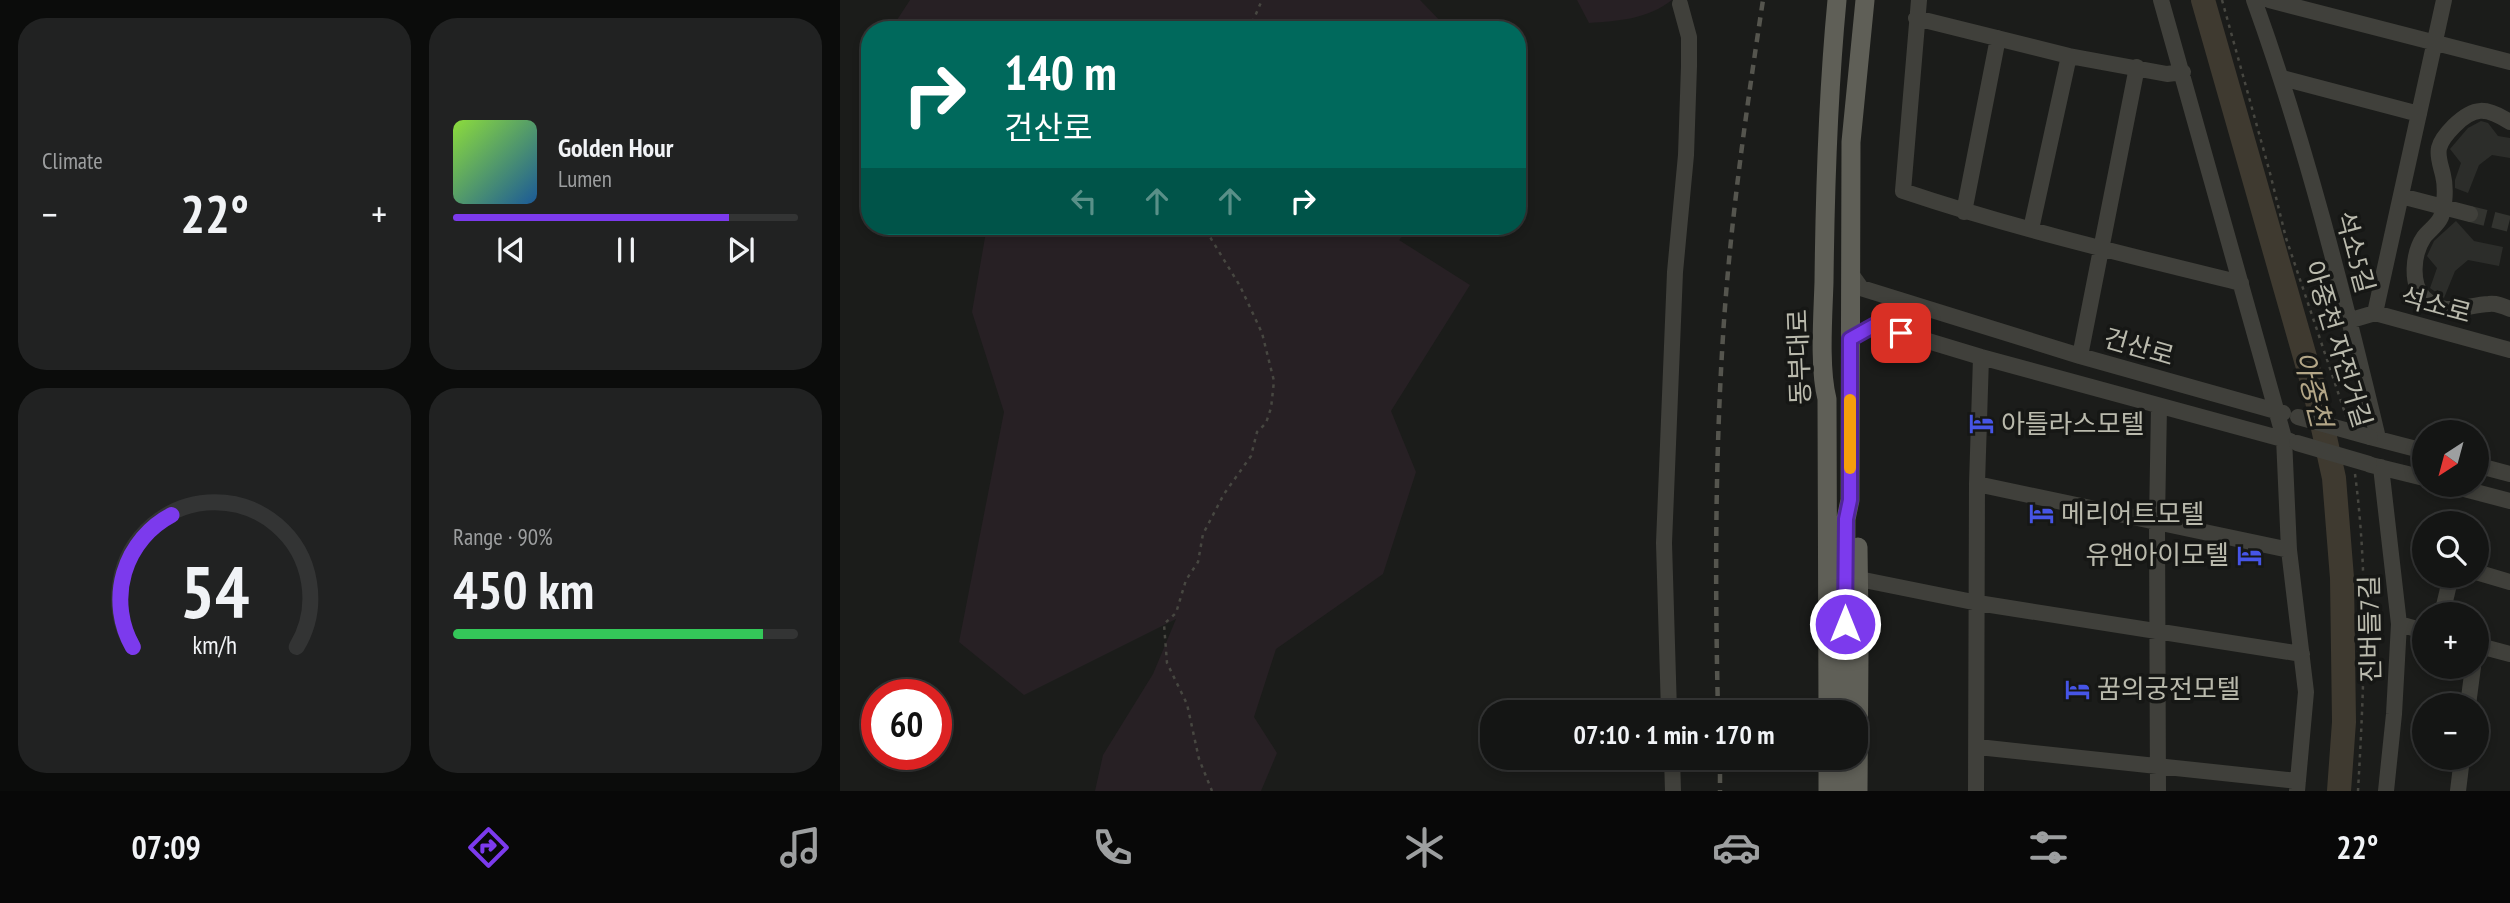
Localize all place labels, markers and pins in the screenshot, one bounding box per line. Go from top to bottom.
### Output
pin [1871,303,1931,363]
place label: 아틀라스모텔 [2001,407,2145,440]
hotel icon: 아틀라스모텔 [1967,410,1995,438]
place label: 메리어트모텔 [2061,497,2205,530]
hotel icon: 메리어트모텔 [2027,500,2055,528]
place label: 유앤아이모텔 [2085,538,2229,571]
hotel icon: 유앤아이모텔 [2235,541,2263,569]
place label: 꿈의궁전모텔 [2097,672,2241,705]
hotel icon: 꿈의궁전모텔 [2063,675,2091,703]

